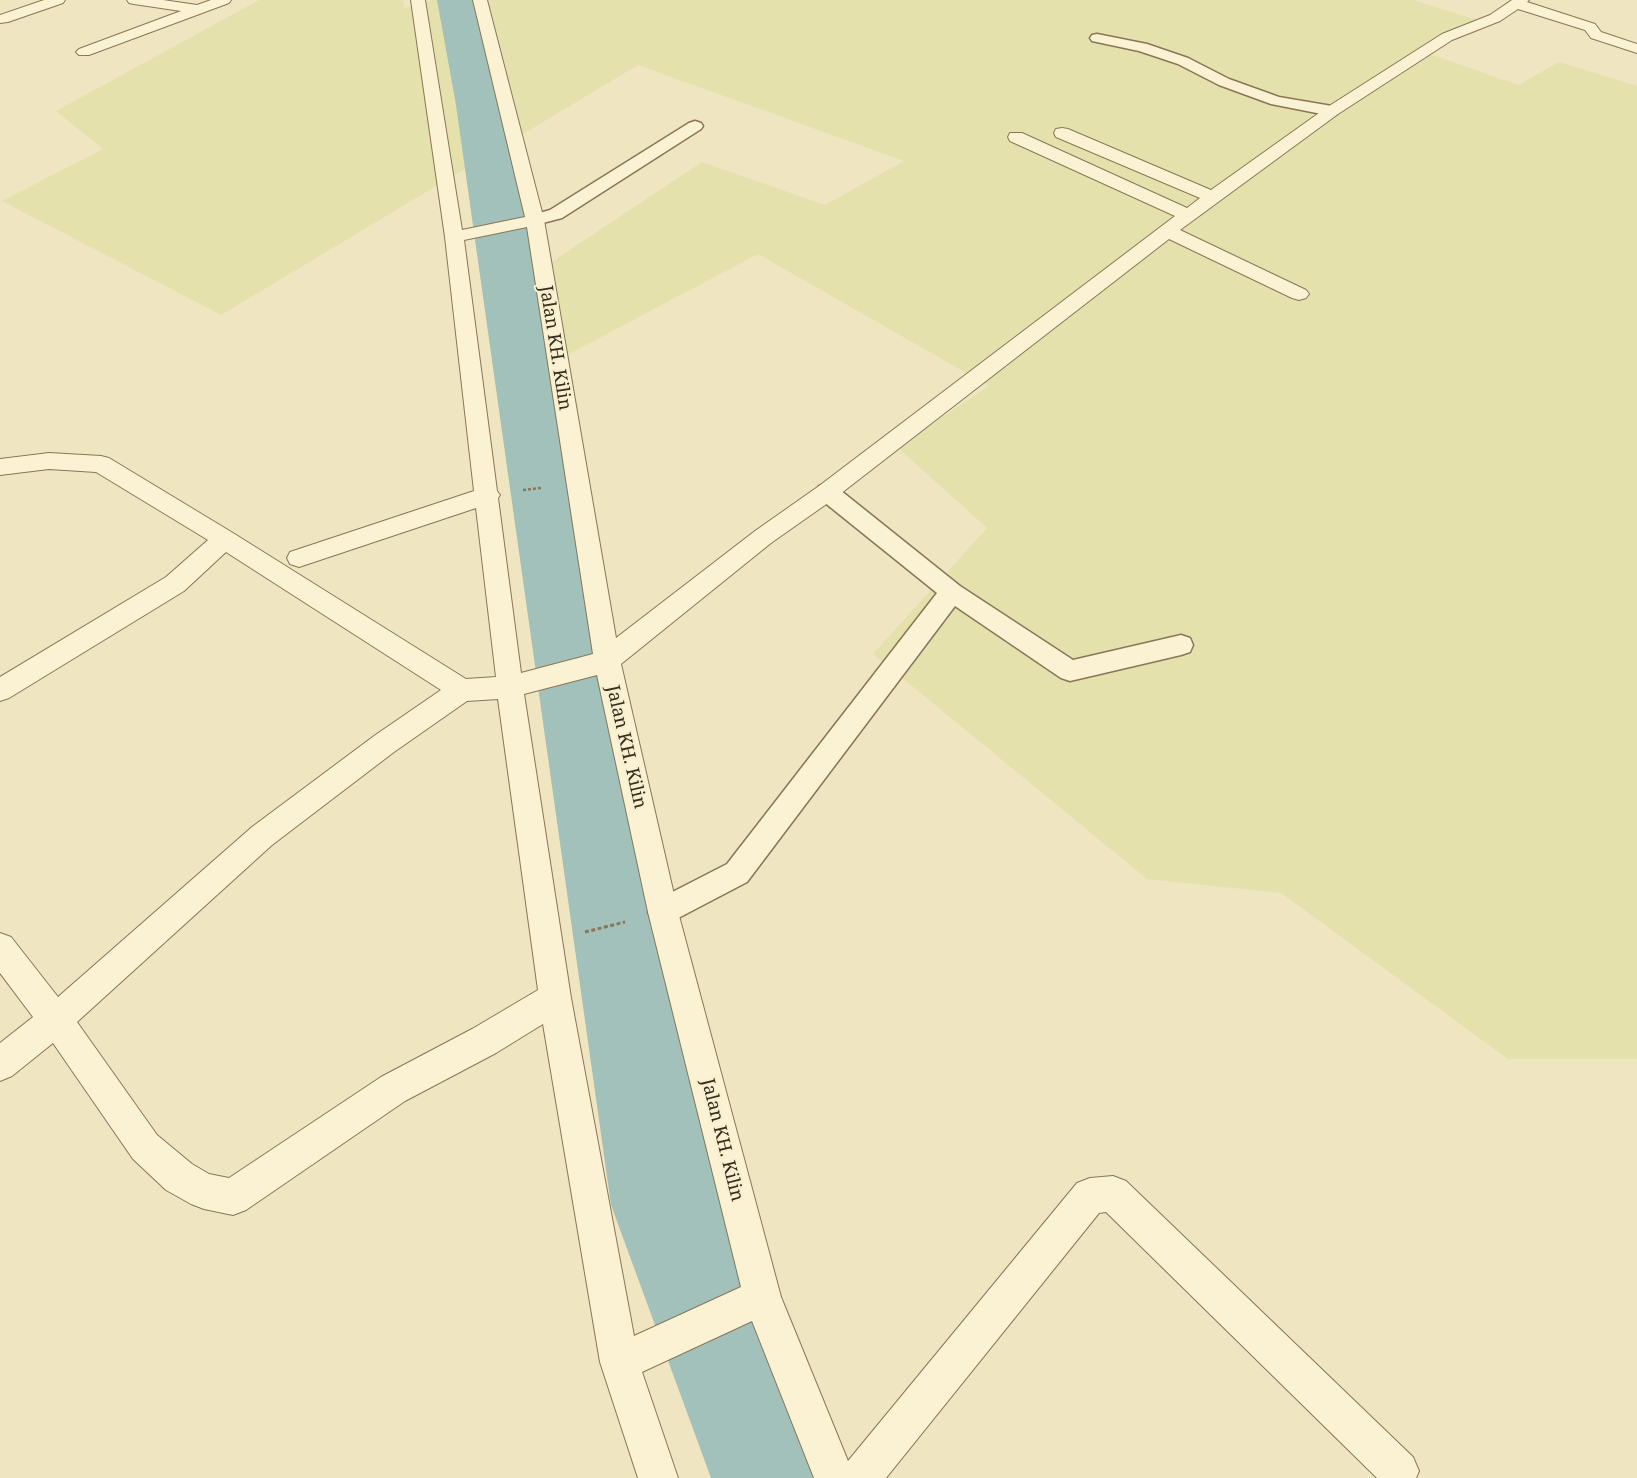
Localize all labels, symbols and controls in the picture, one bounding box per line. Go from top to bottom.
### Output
street label: Jalan KH. Kilin [534,284,576,412]
street label: Jalan KH. Kilin [601,683,651,811]
street label: Jalan KH. Kilin [696,1076,748,1204]

